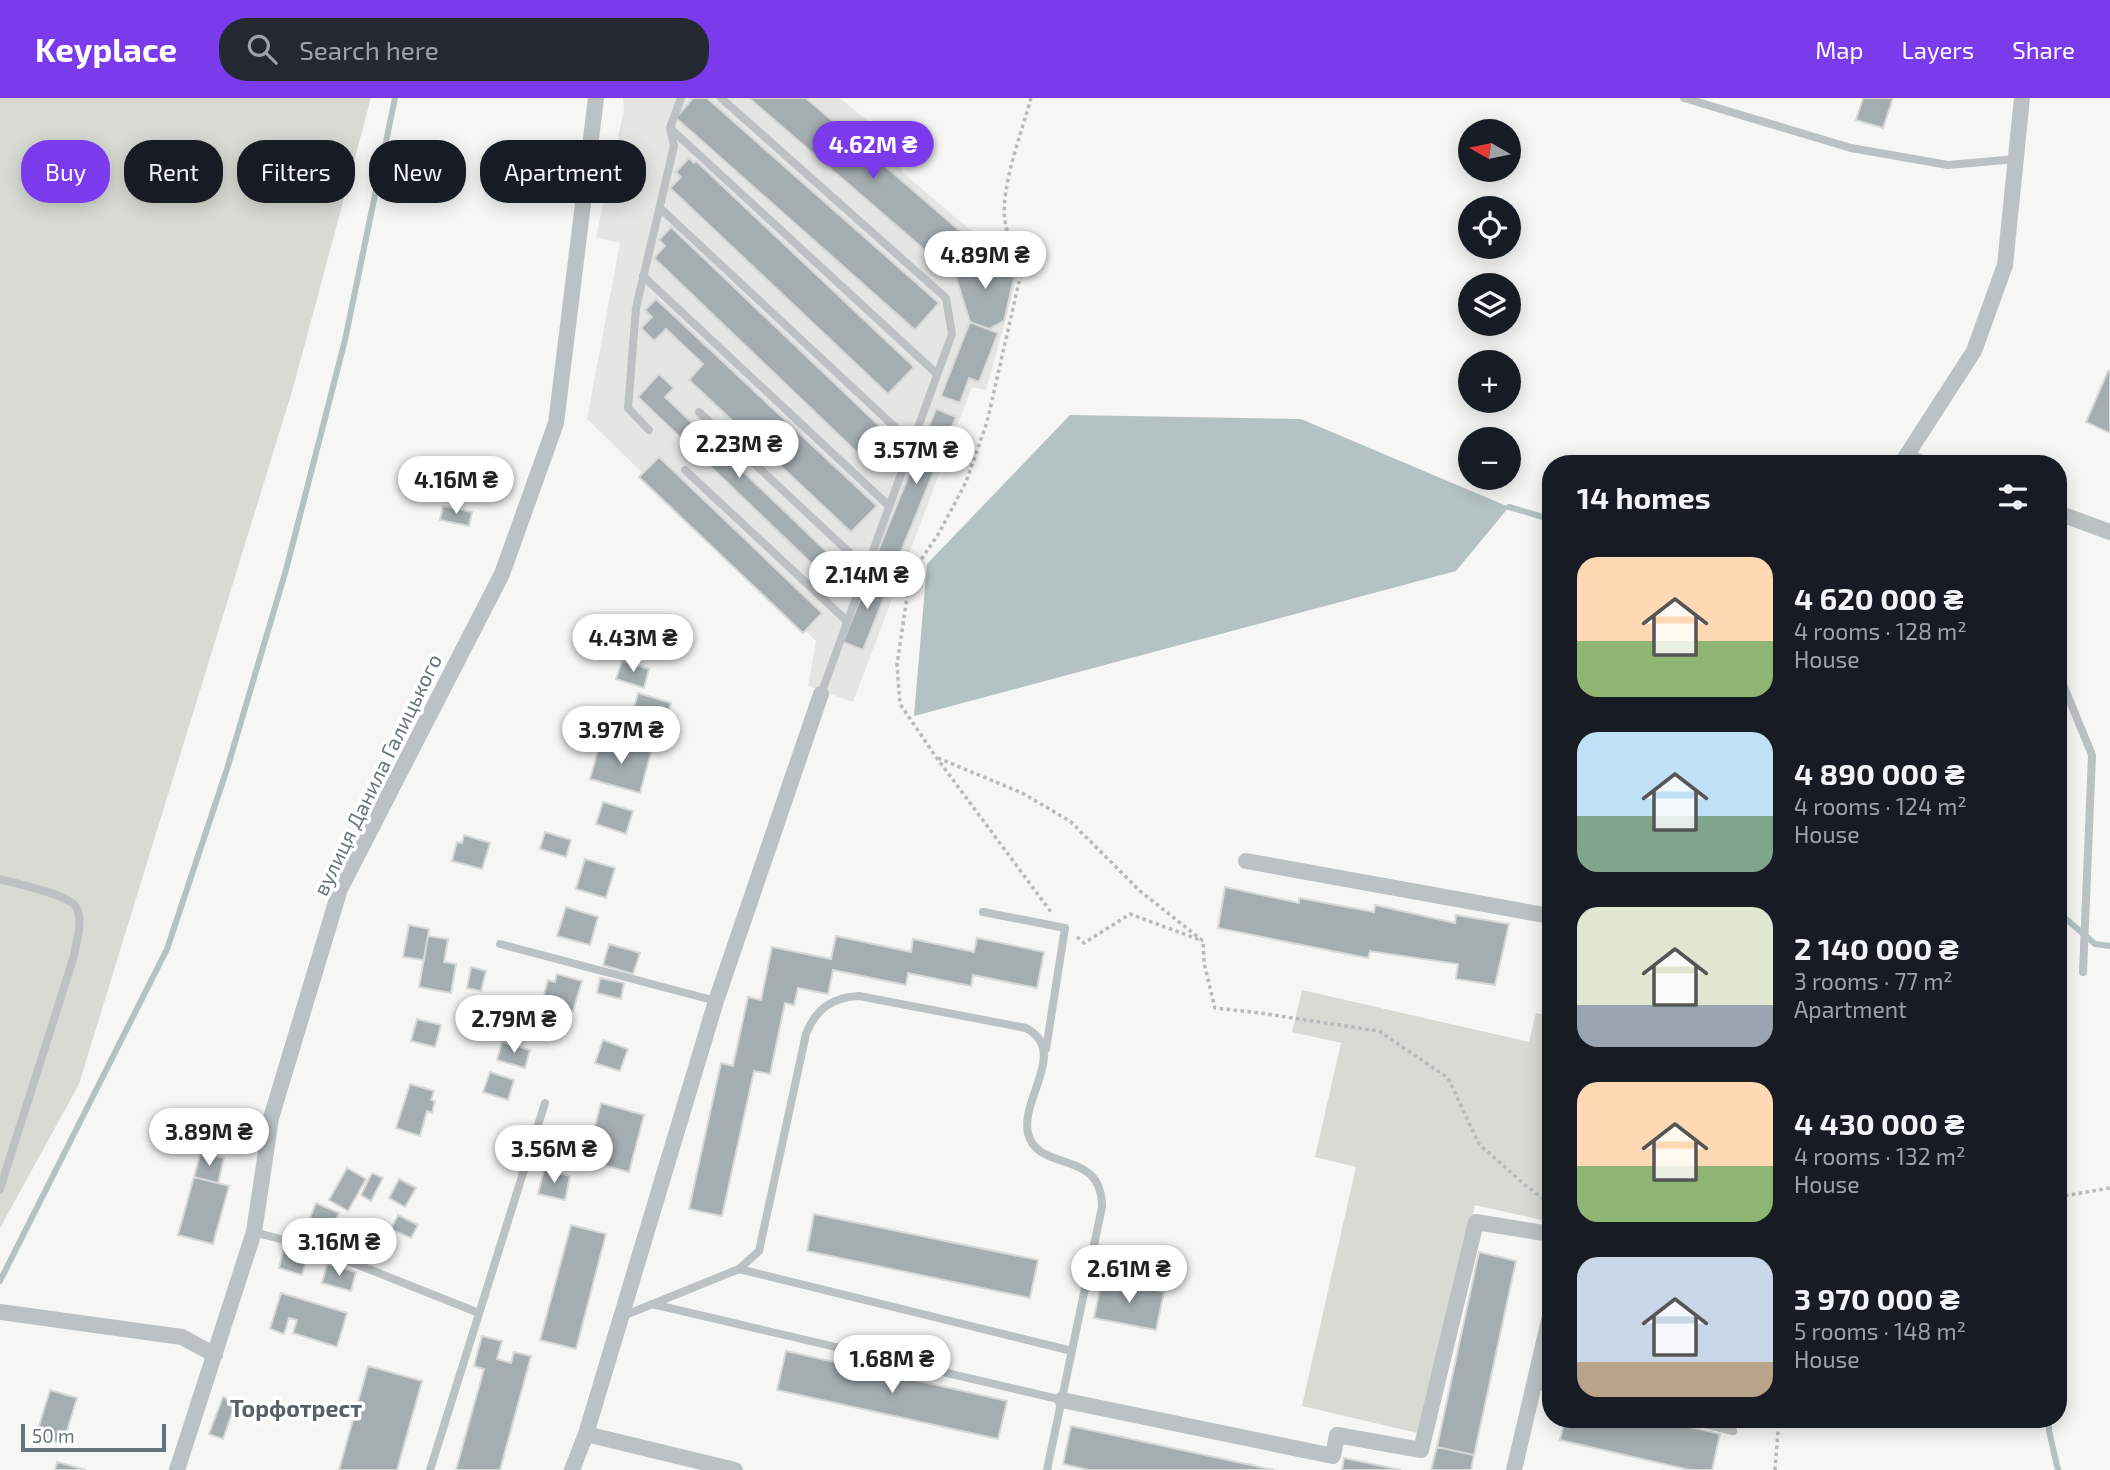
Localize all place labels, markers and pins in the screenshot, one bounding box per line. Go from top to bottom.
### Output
pin: 4.62M ₴ [808,122,938,181]
pin: 4.89M ₴ [920,232,1050,291]
pin: 2.23M ₴ [674,420,804,480]
pin: 3.57M ₴ [851,426,981,486]
pin: 4.16M ₴ [391,456,521,516]
pin: 2.14M ₴ [802,552,932,611]
pin: 4.43M ₴ [568,614,698,674]
pin: 3.97M ₴ [556,706,686,766]
pin: 2.79M ₴ [449,996,579,1055]
pin: 3.89M ₴ [144,1108,274,1168]
pin: 3.56M ₴ [489,1126,619,1185]
pin: 3.16M ₴ [274,1218,404,1278]
pin: 2.61M ₴ [1064,1246,1194,1305]
pin: 1.68M ₴ [827,1336,957,1395]

